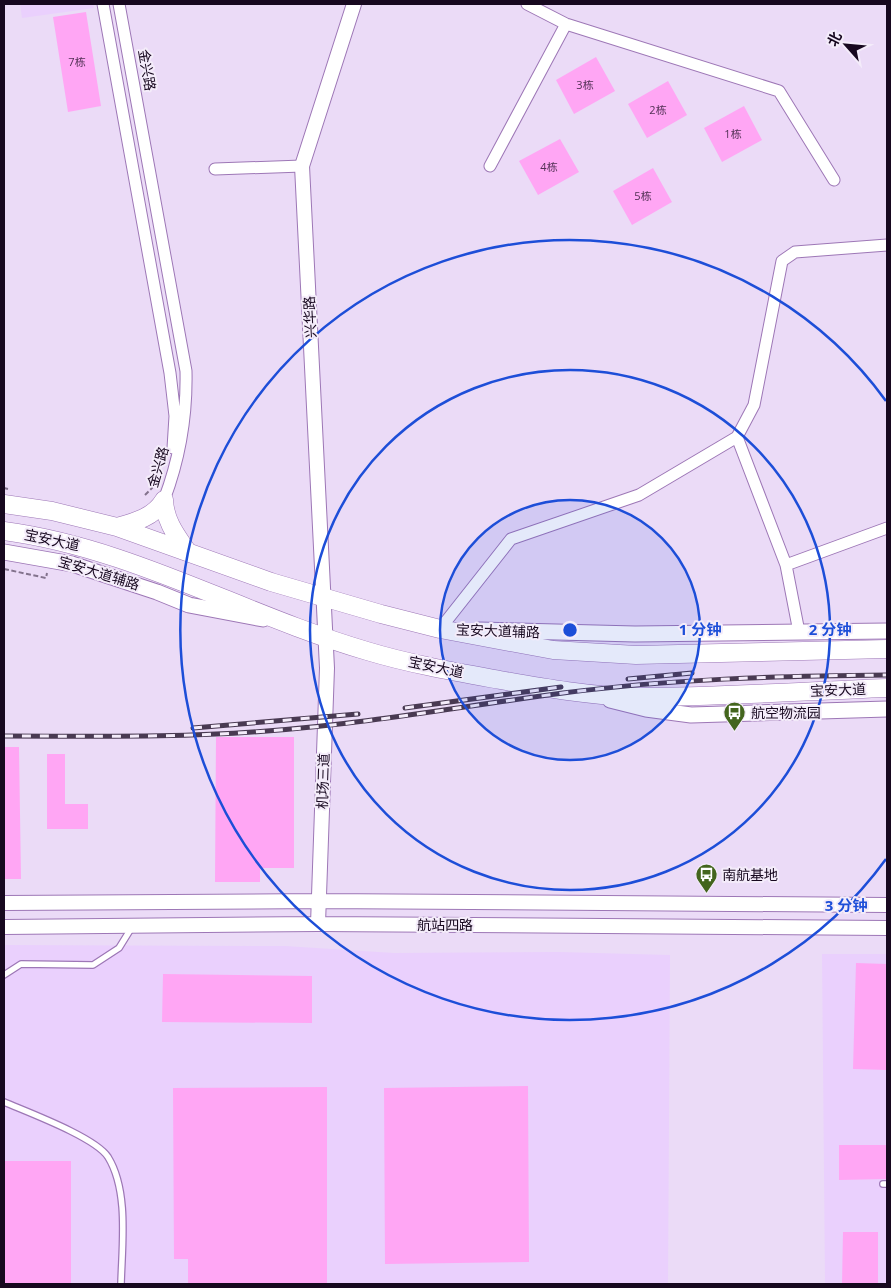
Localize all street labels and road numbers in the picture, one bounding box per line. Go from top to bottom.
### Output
street label: 金兴路 [134,48,160,92]
street label: 兴华路 [299,296,320,338]
street label: 金兴路 [143,444,172,490]
street label: 宝安大道 [23,524,81,555]
street label: 宝安大道辅路 [56,551,142,594]
street label: 宝安大道辅路 [456,620,540,641]
street label: 宝安大道 [407,651,465,682]
street label: 宝安大道 [810,679,866,700]
street label: 机场三道 [312,753,333,809]
street label: 航站四路 [417,915,473,934]

